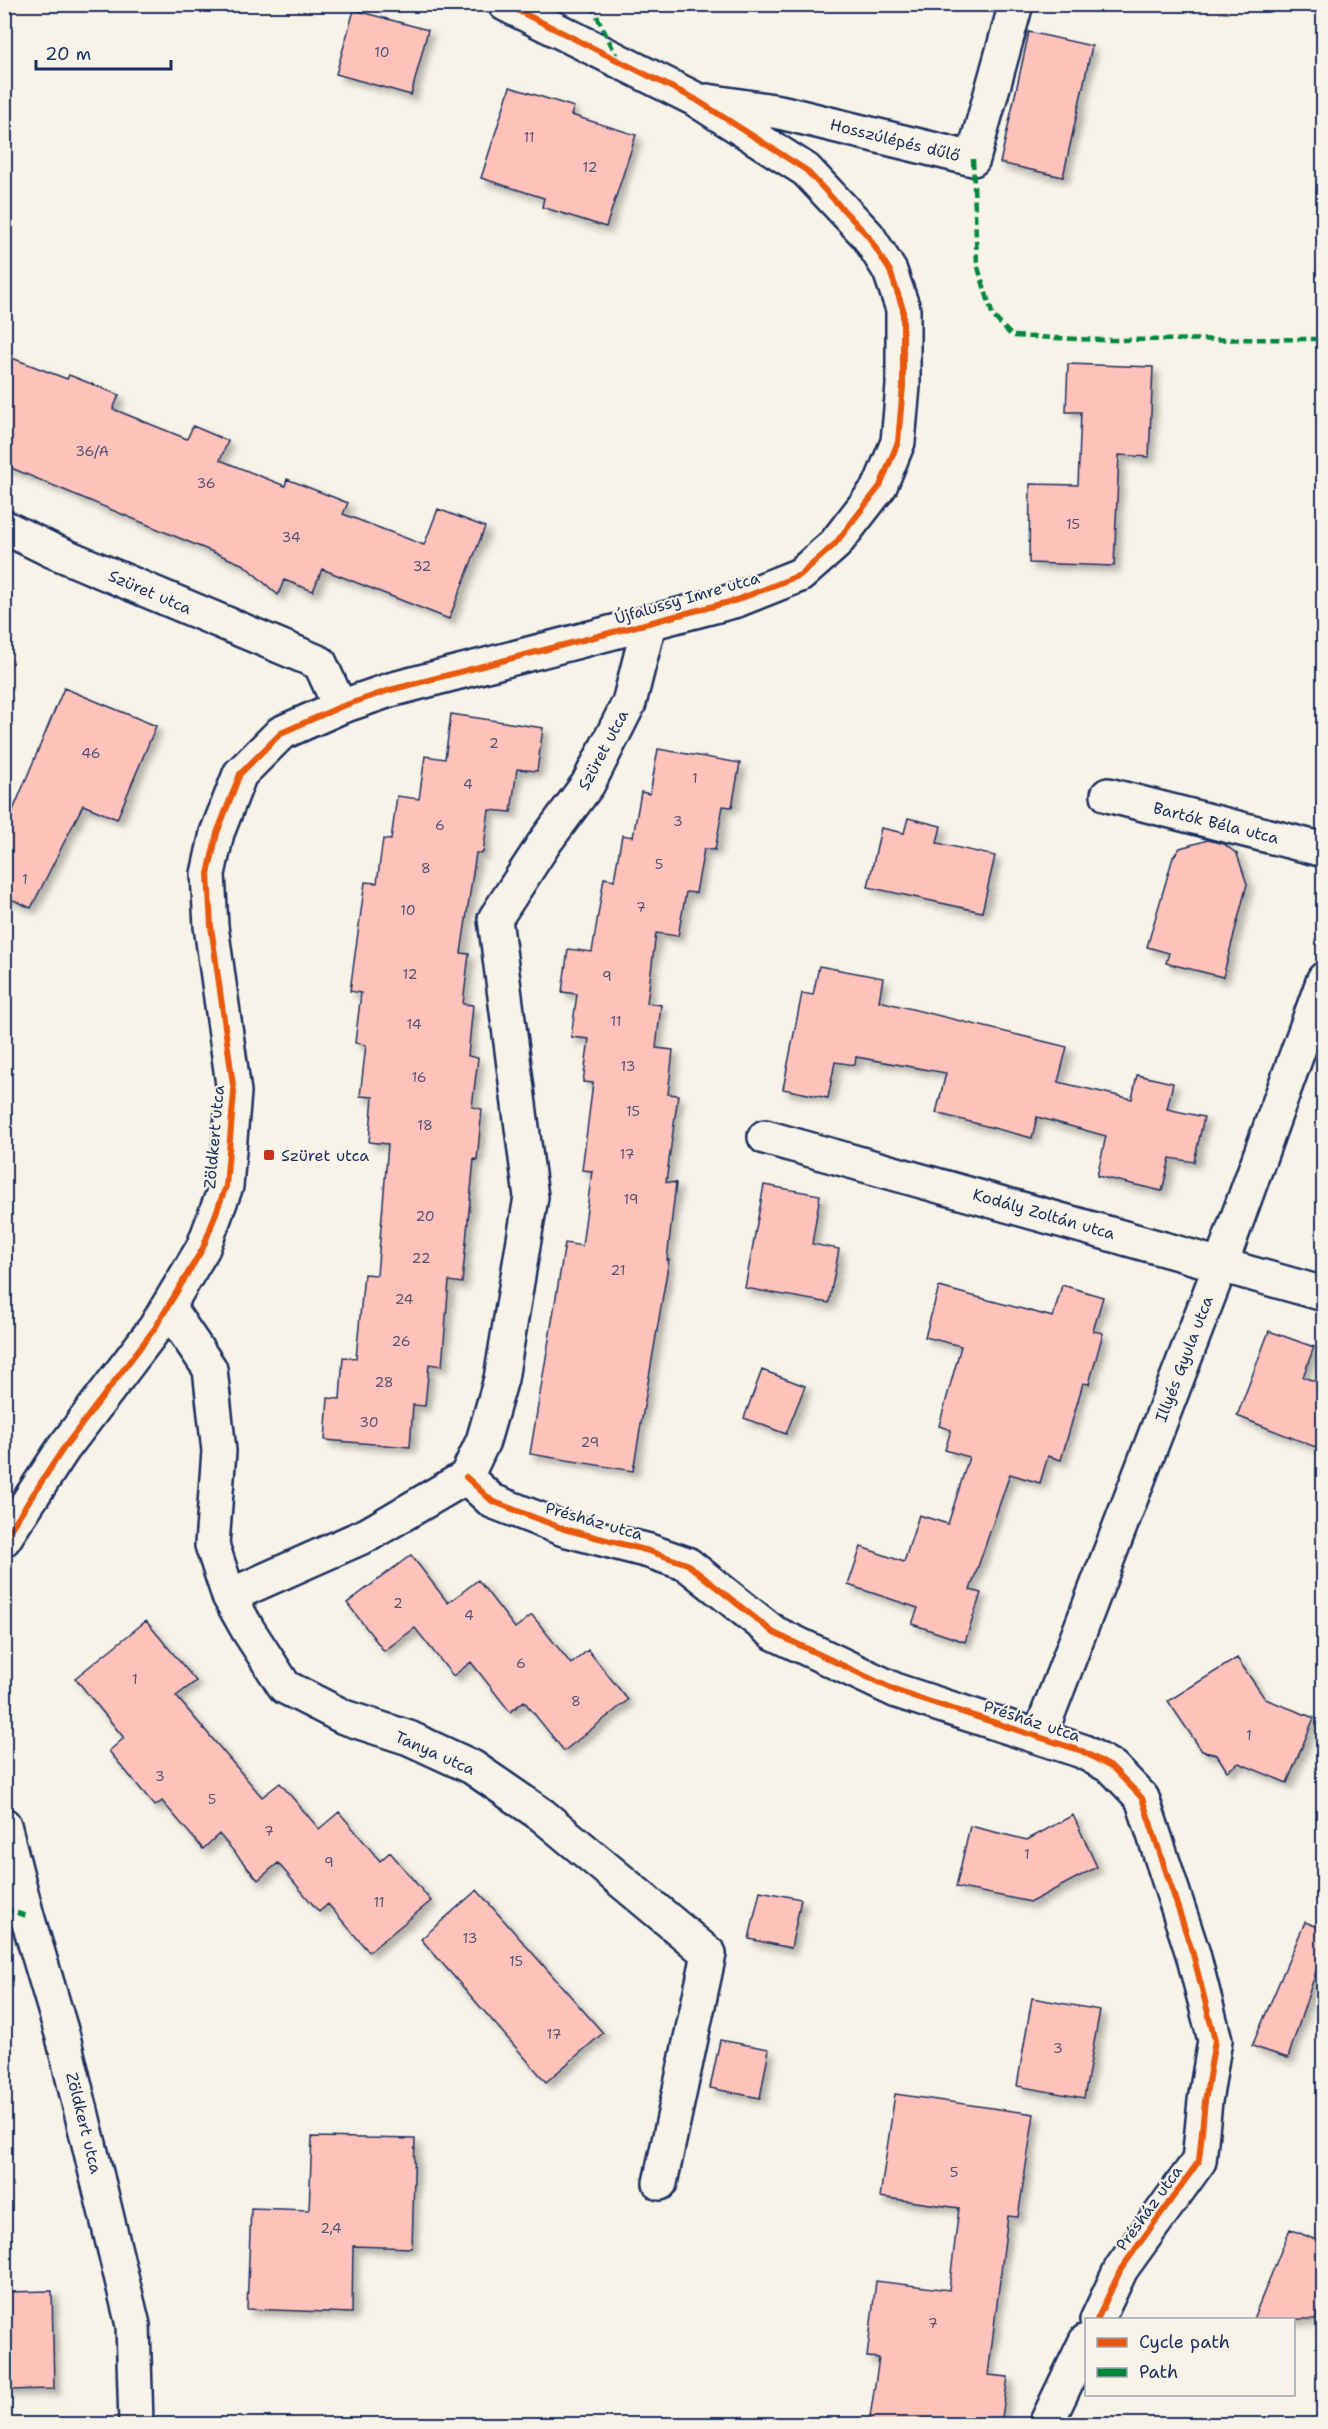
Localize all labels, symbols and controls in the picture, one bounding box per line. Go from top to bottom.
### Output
scale bar [36,33,171,71]
text: 20 m [45,42,91,66]
house number: 10 [374,43,390,61]
street label: Hosszúlépés dűlő [828,114,962,166]
house number: 11 [523,128,535,146]
house number: 12 [583,158,597,176]
house number: 36/A [75,442,109,460]
house number: 36 [196,474,216,492]
house number: 15 [1066,515,1080,533]
house number: 34 [281,528,301,546]
house number: 32 [413,557,431,575]
street label: Szüret utca [105,565,195,619]
street label: Újfalussy Imre utca [612,567,762,629]
street label: Szüret utca [573,706,633,794]
house number: 2 [489,734,499,752]
house number: 46 [81,744,101,762]
house number: 1 [692,769,698,787]
house number: 4 [463,775,473,793]
street label: Bartók Béla utca [1151,797,1281,849]
house number: 3 [673,812,683,830]
house number: 6 [435,816,445,834]
house number: 5 [655,855,663,873]
house number: 8 [421,859,431,877]
house number: 1 [22,870,28,888]
house number: 7 [636,898,646,916]
house number: 10 [400,901,416,919]
house number: 12 [403,965,417,983]
house number: 9 [602,967,612,985]
house number: 11 [610,1012,622,1030]
house number: 14 [406,1015,422,1033]
house number: 13 [621,1057,635,1075]
house number: 16 [411,1068,427,1086]
street label: Zöldkert utca [199,1084,229,1190]
house number: 15 [626,1102,640,1120]
house number: 18 [417,1116,433,1134]
place label: Szüret utca [281,1145,369,1166]
house number: 17 [620,1145,634,1163]
marker: Szüret utca [262,1148,276,1162]
street label: Kodály Zoltán utca [970,1184,1118,1244]
house number: 19 [623,1190,639,1208]
house number: 20 [415,1207,435,1225]
house number: 22 [412,1249,430,1267]
house number: 21 [611,1261,625,1279]
house number: 24 [395,1290,414,1308]
street label: Illyés Gyula utca [1150,1293,1218,1425]
house number: 26 [392,1332,411,1350]
house number: 28 [374,1373,394,1391]
house number: 30 [359,1413,379,1431]
house number: 29 [581,1433,599,1451]
street label: Présház utca [543,1497,645,1545]
house number: 2 [393,1594,403,1612]
house number: 4 [464,1606,474,1624]
house number: 6 [516,1654,526,1672]
house number: 1 [132,1670,138,1688]
house number: 8 [571,1692,581,1710]
street label: Présház utca [981,1696,1083,1747]
street label: Tanya utca [392,1726,478,1780]
house number: 1 [1246,1726,1252,1744]
house number: 3 [155,1767,165,1785]
house number: 5 [208,1790,216,1808]
house number: 7 [264,1822,274,1840]
house number: 1 [1024,1845,1030,1863]
house number: 9 [324,1853,334,1871]
house number: 11 [373,1893,385,1911]
house number: 13 [463,1929,477,1947]
house number: 15 [509,1952,523,1970]
house number: 17 [547,2025,561,2043]
house number: 3 [1053,2039,1063,2057]
street label: Zöldkert utca [61,2070,107,2176]
street label: Présház utca [1111,2161,1187,2255]
house number: 5 [950,2163,958,2181]
house number: 2,4 [320,2219,342,2237]
house number: 7 [928,2314,938,2332]
legend [1085,2318,1295,2396]
text: Cycle path [1139,2330,1230,2354]
text: Path [1139,2360,1178,2384]

